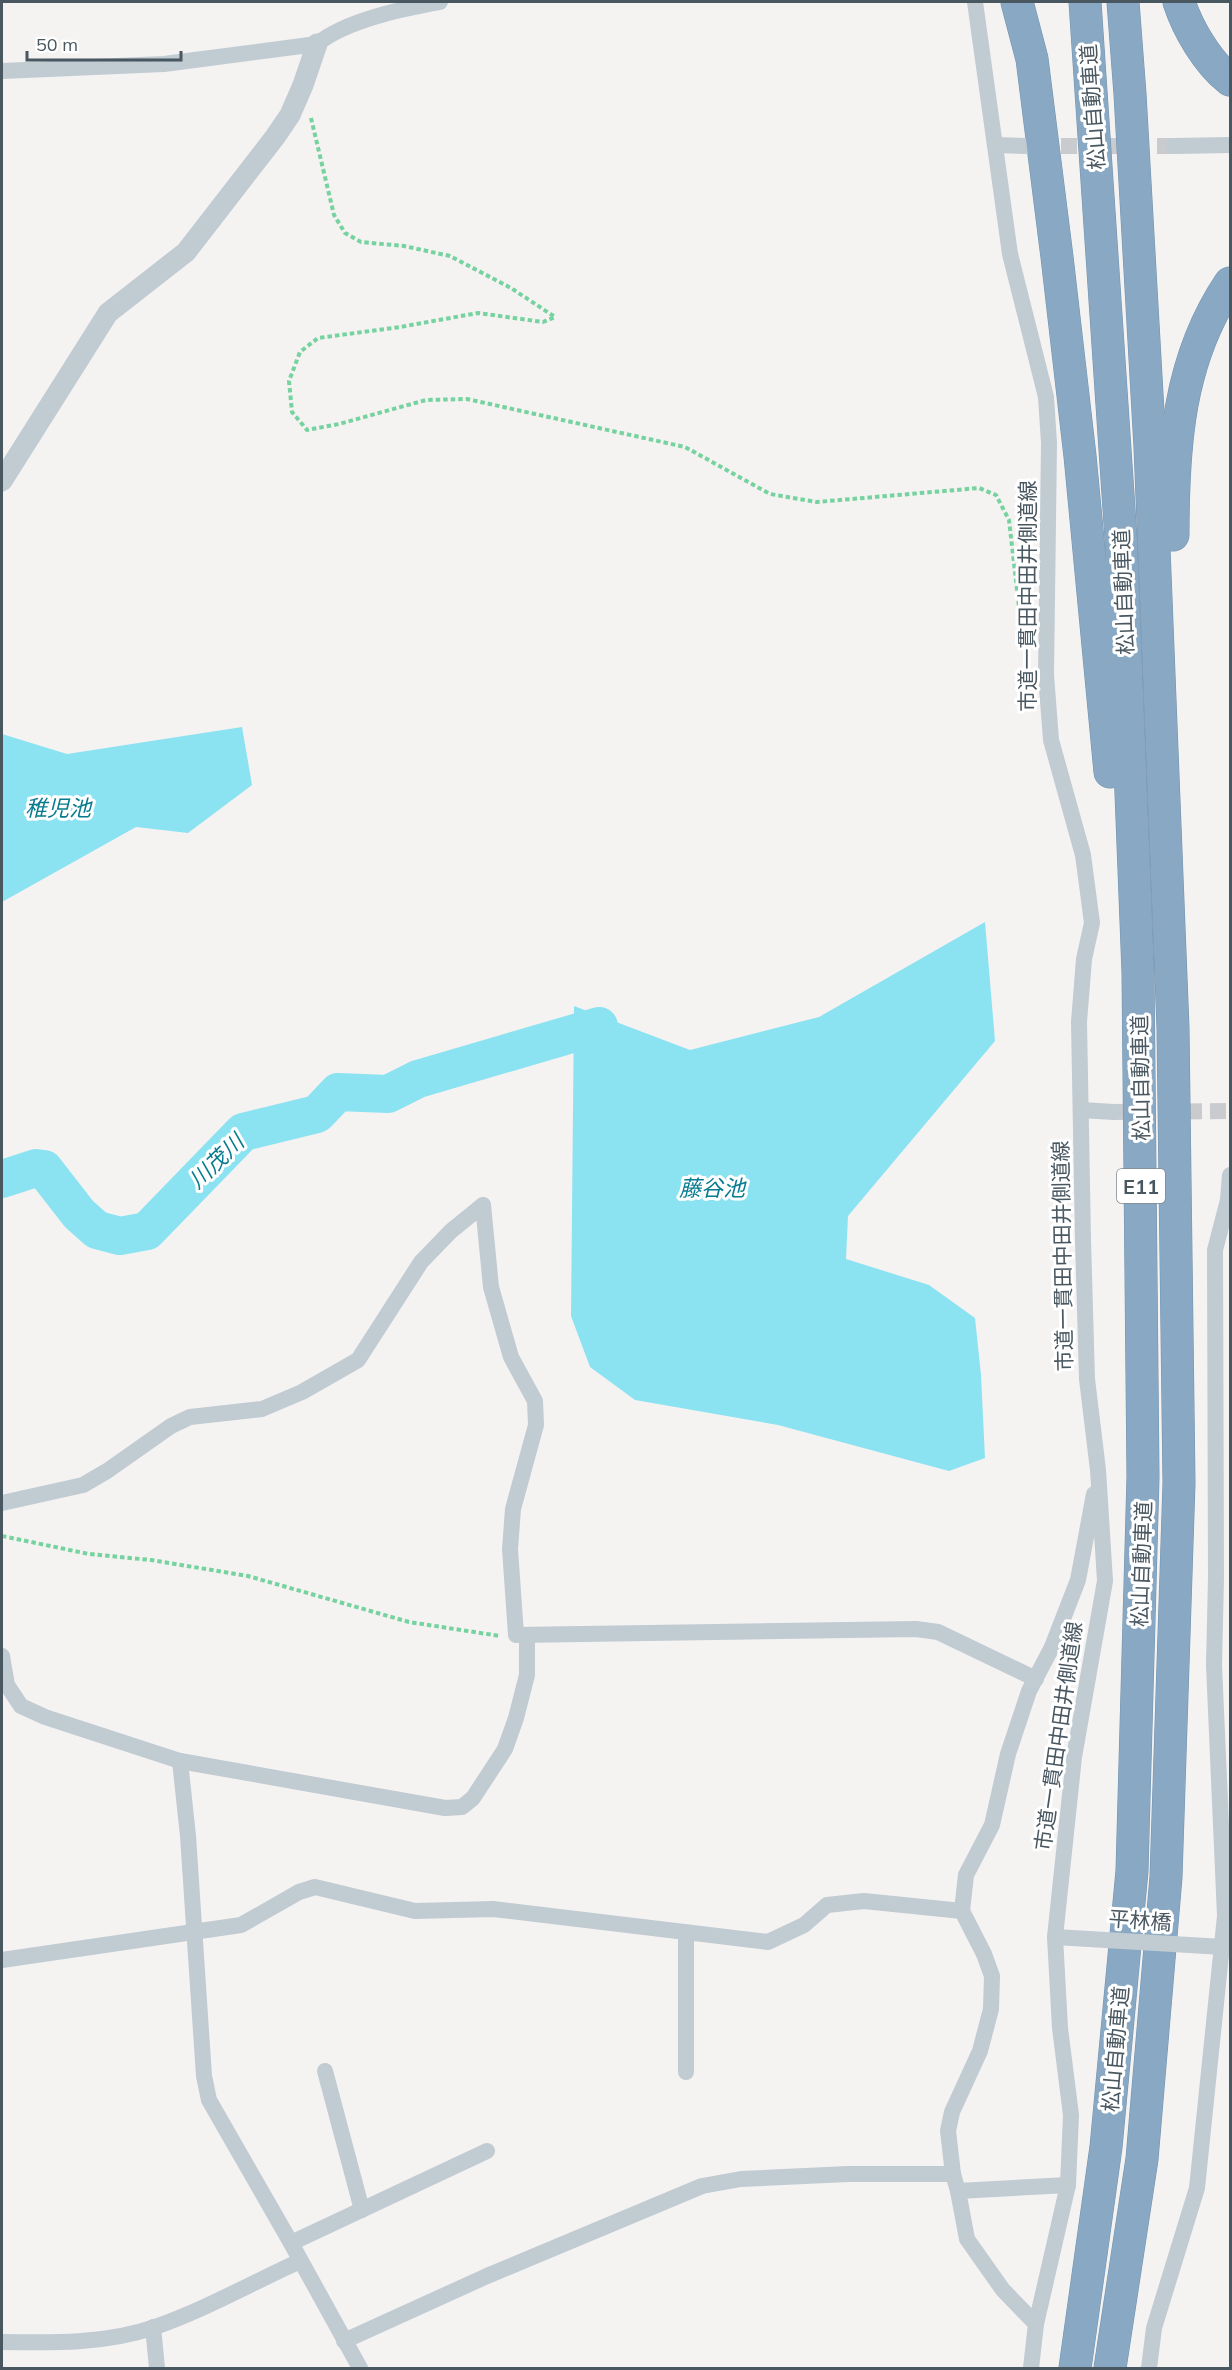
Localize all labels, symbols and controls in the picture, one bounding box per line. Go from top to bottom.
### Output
scale bar [27,24,182,62]
text: 50 m [36,33,78,56]
street label: 松山自動車道 [1075,43,1109,171]
street label: 市道一貫田中田井側道線 [1014,481,1040,712]
street label: 松山自動車道 [1108,529,1138,655]
water label: 稚児池 [25,794,93,822]
street label: 松山自動車道 [1126,1015,1154,1141]
water label: 川茂川 [183,1127,251,1194]
street label: 市道一貫田中田井側道線 [1047,1140,1077,1372]
road number: E11 [1117,1169,1165,1203]
water label: 藤谷池 [679,1174,747,1202]
street label: 松山自動車道 [1126,1501,1156,1627]
street label: 市道一貫田中田井側道線 [1029,1620,1087,1852]
street label: 平林橋 [1108,1905,1172,1935]
street label: 松山自動車道 [1097,1985,1133,2113]

